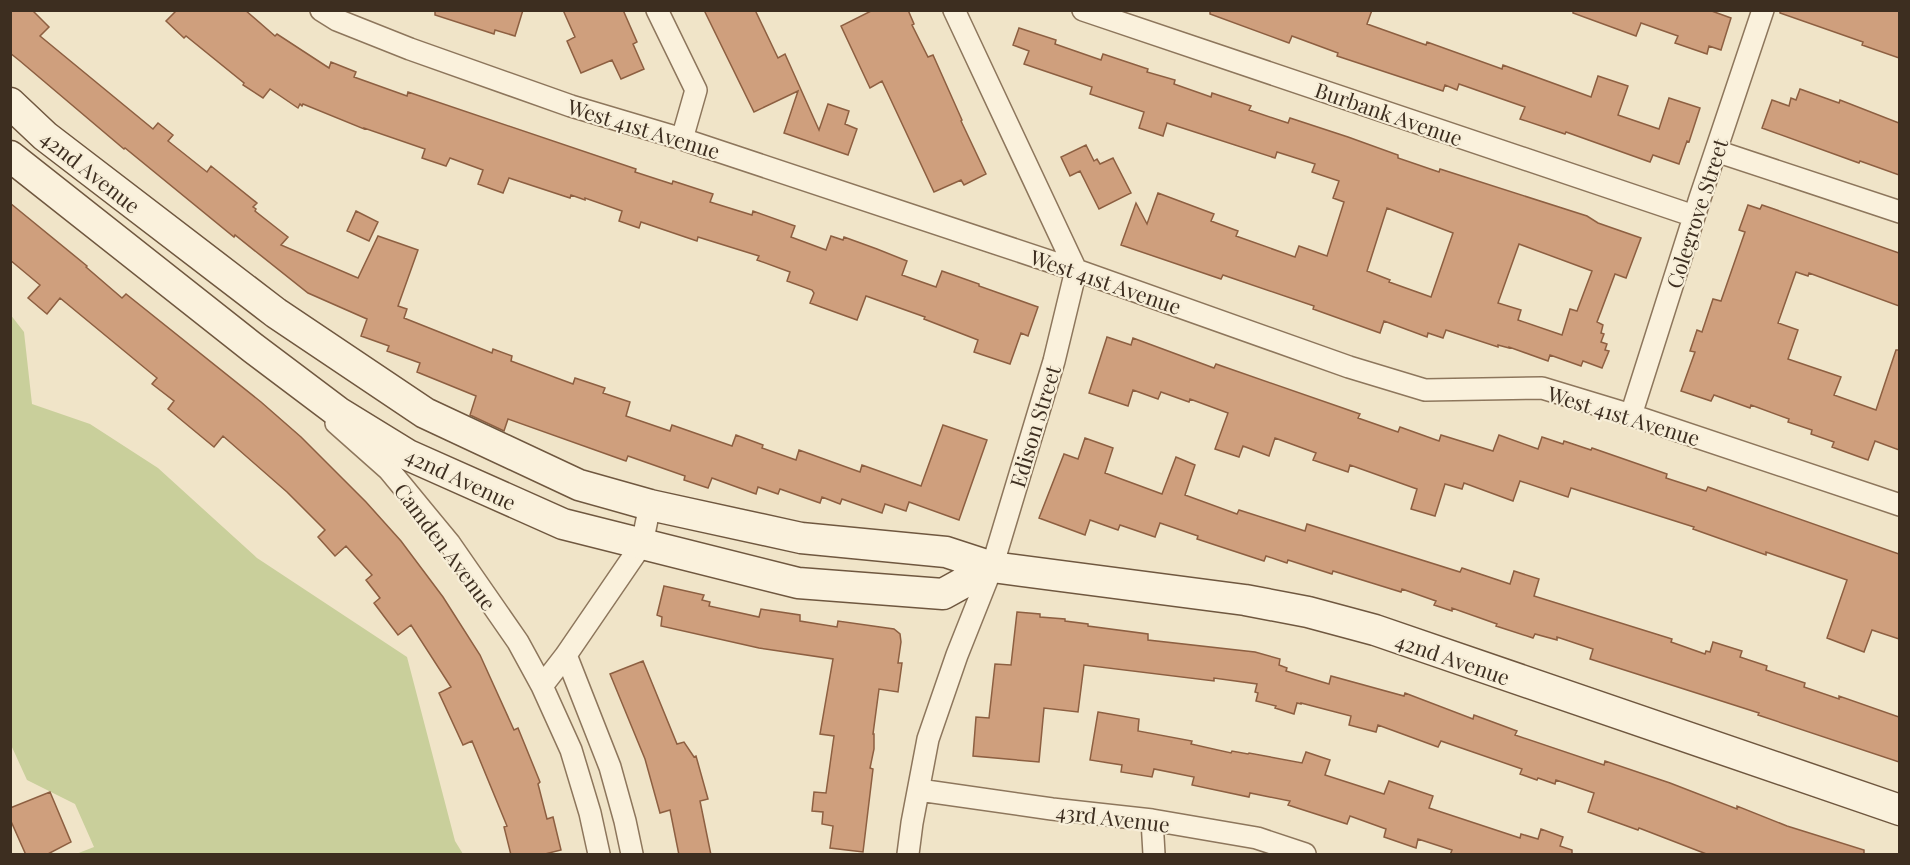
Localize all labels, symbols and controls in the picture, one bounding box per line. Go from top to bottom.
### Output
street label: Burbank Avenue [1312,75,1466,151]
street label: West 41st Avenue [563,91,724,164]
street label: 42nd Avenue [35,123,147,219]
street label: Colegrove Street [1659,134,1734,291]
street label: West 41st Avenue [1026,242,1185,320]
street label: Edison Street [1002,361,1066,490]
street label: West 41st Avenue [1543,378,1704,451]
street label: 42nd Avenue [401,440,521,516]
street label: Camden Avenue [389,477,503,615]
street label: 42nd Avenue [1392,625,1514,691]
street label: 43rd Avenue [1055,796,1171,838]

